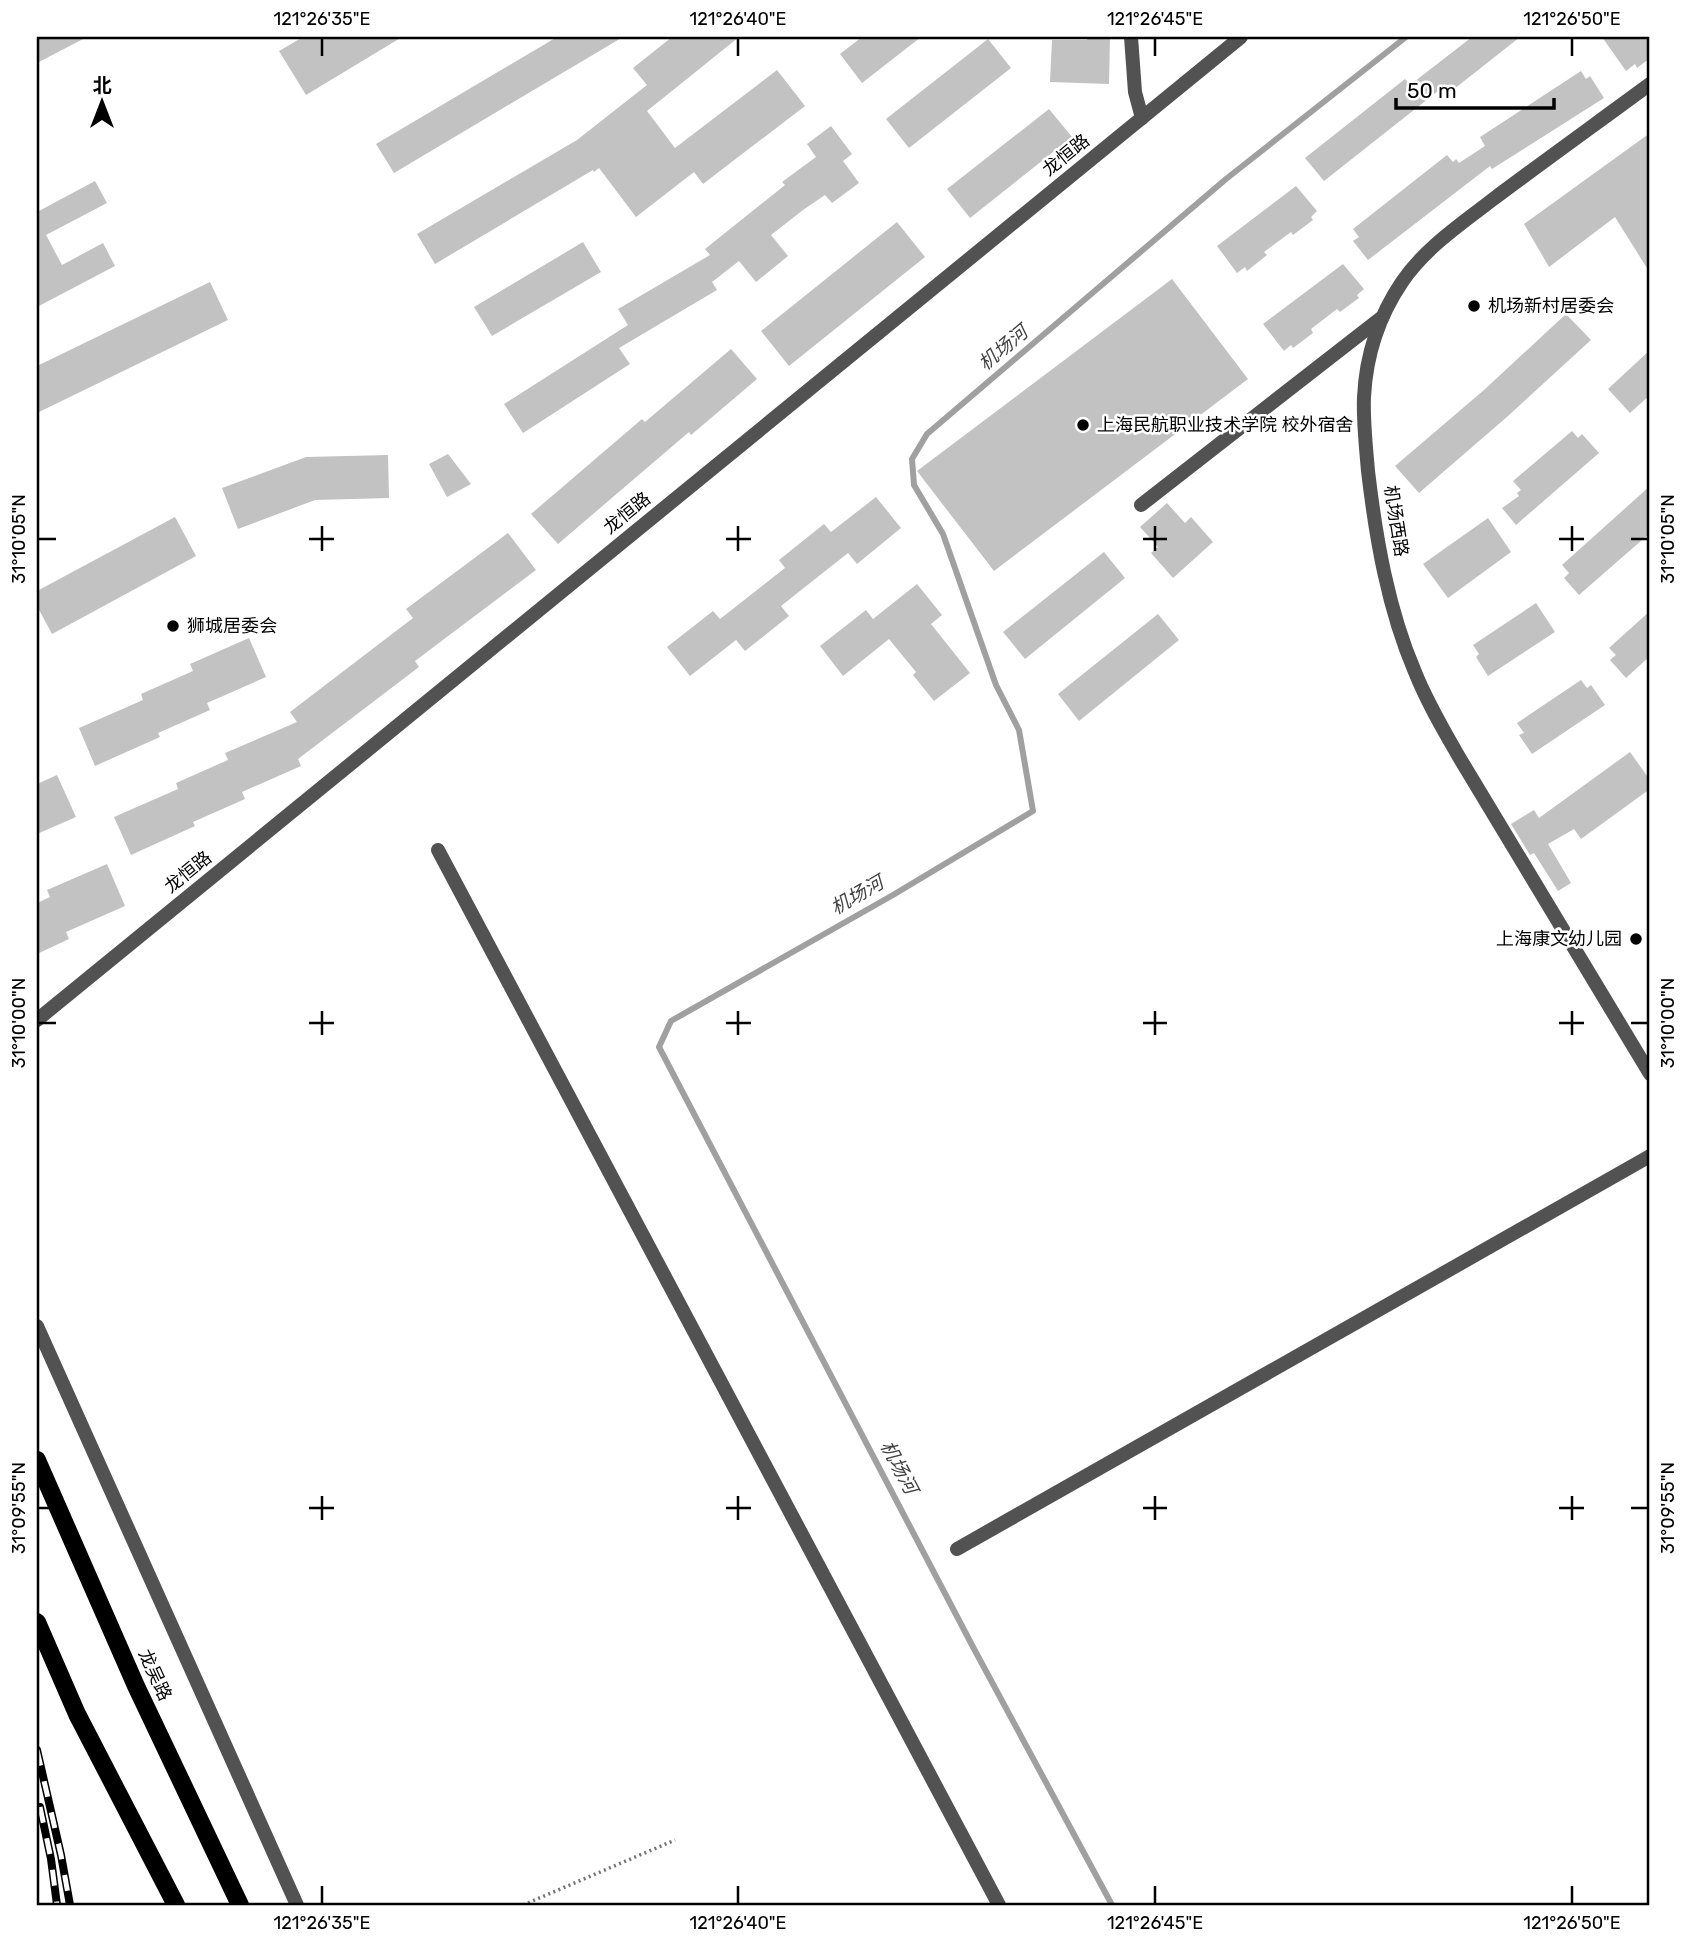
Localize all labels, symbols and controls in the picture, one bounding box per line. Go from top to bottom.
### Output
text: 121°26'35"E [274,8,370,30]
text: 121°26'40"E [690,8,786,30]
text: 121°26'45"E [1107,8,1203,30]
text: 121°26'50"E [1523,8,1621,30]
north arrow [66,66,136,136]
scale bar [1396,66,1554,110]
text: 北 [92,74,112,97]
text: 50 m [1407,78,1457,103]
street label: 龙恒路 [1038,129,1094,181]
place label: 机场新村居委会 [1488,295,1614,317]
marker: 机场新村居委会 [1466,298,1482,314]
water label: 机场河 [974,318,1035,375]
place label: 上海民航职业技术学院 校外宿舍 [1097,414,1353,436]
marker: 上海民航职业技术学院 校外宿舍 [1075,417,1091,433]
street label: 机场西路 [1380,484,1412,558]
street label: 龙恒路 [599,487,655,539]
text: 31°10'05"N [8,494,30,584]
text: 31°10'05"N [1657,494,1679,584]
place label: 狮城居委会 [187,615,277,637]
marker: 狮城居委会 [165,618,181,634]
street label: 龙恒路 [160,846,216,898]
water label: 机场河 [827,869,891,919]
place label: 上海康文幼儿园 [1496,928,1622,950]
marker: 上海康文幼儿园 [1628,931,1644,947]
text: 31°10'00"N [8,978,30,1068]
text: 31°10'00"N [1657,978,1679,1068]
water label: 机场河 [875,1436,924,1501]
text: 31°09'55"N [8,1462,30,1554]
text: 31°09'55"N [1657,1462,1679,1554]
street label: 龙吴路 [134,1646,176,1704]
text: 121°26'35"E [274,1912,370,1934]
text: 121°26'40"E [690,1912,786,1934]
text: 121°26'45"E [1107,1912,1203,1934]
text: 121°26'50"E [1523,1912,1621,1934]

